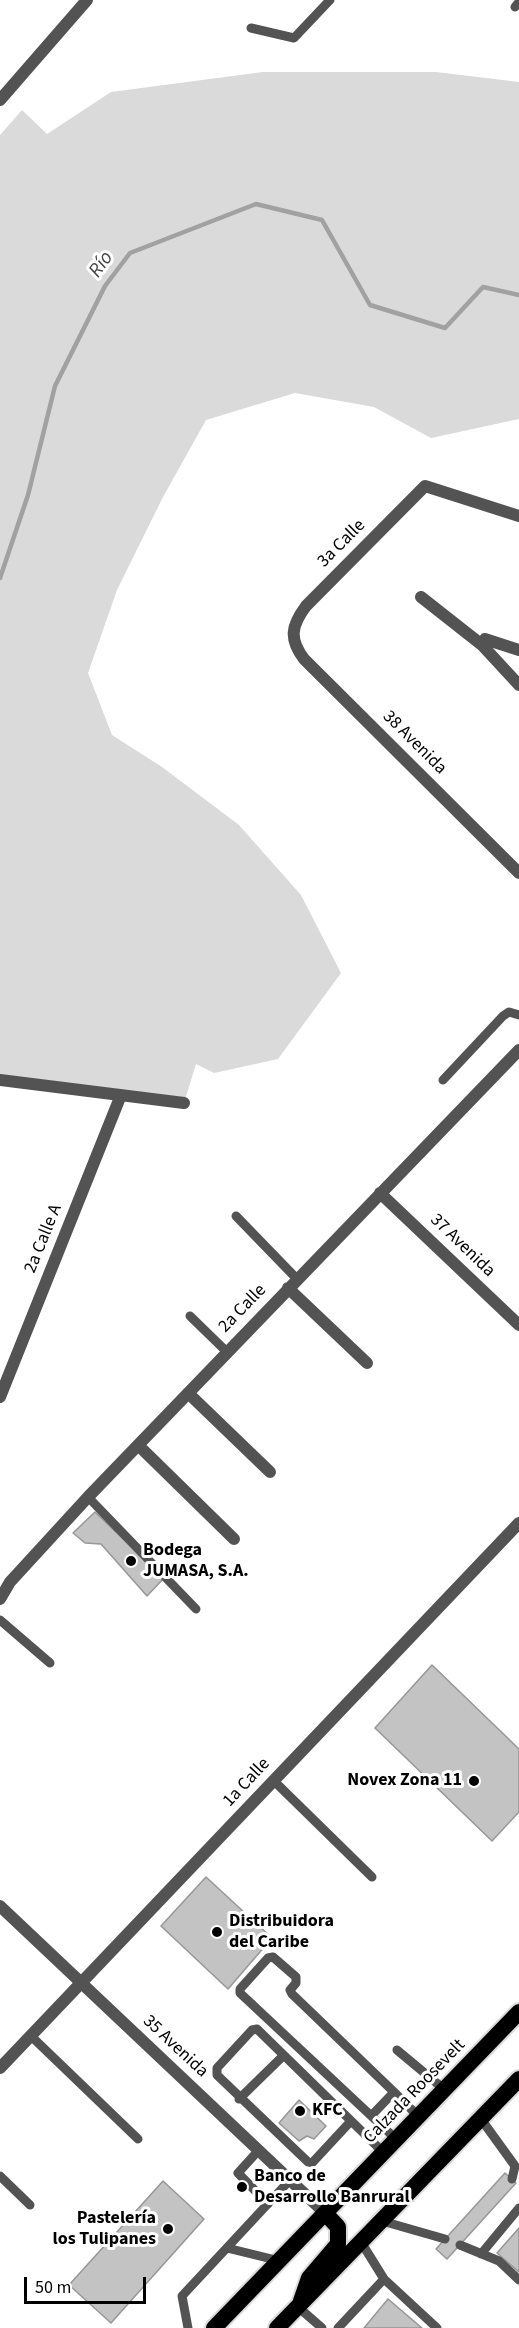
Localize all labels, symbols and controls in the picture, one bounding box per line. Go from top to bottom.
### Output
water label: Río [85,247,119,283]
street label: 3a Calle [313,515,371,573]
street label: 38 Avenida [377,706,451,780]
street label: 2a Calle A [20,1201,68,1277]
street label: 37 Avenida [425,1210,499,1282]
street label: 2a Calle [215,1280,271,1338]
place label: Bodega JUMASA, S.A. [143,1540,249,1582]
marker: Bodega JUMASA, S.A. [124,1554,138,1568]
street label: 1a Calle [219,1754,275,1812]
place label: Novex Zona 11 [347,1770,462,1792]
marker: Novex Zona 11 [467,1774,481,1788]
place label: Distribuidora del Caribe [229,1911,334,1954]
marker: Distribuidora del Caribe [210,1925,224,1939]
street label: 35 Avenida [138,2011,212,2083]
street label: Calzada Roosevelt [360,2035,470,2149]
place label: KFC [312,2100,343,2122]
marker: KFC [293,2104,307,2118]
place label: Banco de Desarrollo Banrural [254,2166,410,2208]
marker: Banco de Desarrollo Banrural [235,2180,249,2194]
place label: Pastelería los Tulipanes [53,2208,156,2250]
marker: Pastelería los Tulipanes [161,2222,175,2236]
scale bar [27,2265,148,2303]
text: 50 m [35,2275,71,2300]

